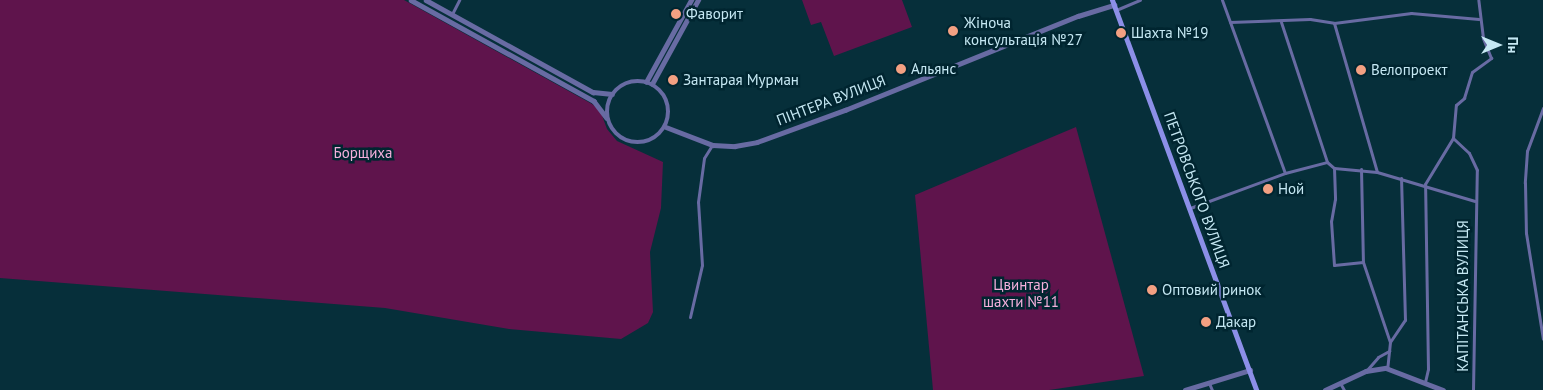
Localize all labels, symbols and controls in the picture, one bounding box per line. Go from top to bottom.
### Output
place label: Фаворит [686,5,743,23]
marker: Фаворит [670,8,682,20]
place label: Жіноча консультація №27 [964,13,1083,48]
north arrow [1473,20,1523,70]
marker: Жіноча консультація №27 [946,24,960,38]
place label: Шахта №19 [1131,24,1208,42]
marker: Шахта №19 [1115,27,1127,39]
text: Пн [1504,37,1522,53]
place label: Альянс [911,60,956,78]
place label: Велопроект [1371,61,1448,79]
marker: Альянс [895,63,907,75]
marker: Велопроект [1355,64,1367,76]
place label: Зантарая Мурман [683,71,799,89]
street label: ПІНТЕРА ВУЛИЦЯ [774,71,888,129]
marker: Зантарая Мурман [667,74,679,86]
street label: ПЕТРОВСЬКОГО ВУЛИЦЯ [1160,109,1234,271]
park label: Борщиха [333,144,393,162]
place label: Ной [1278,180,1304,198]
marker: Ной [1262,183,1274,195]
street label: КАПІТАНСЬКА ВУЛИЦЯ [1454,220,1472,372]
park label: Цвинтар шахти №11 [983,275,1059,310]
place label: Оптовий ринок [1162,281,1262,299]
marker: Оптовий ринок [1146,284,1158,296]
place label: Дакар [1216,313,1256,331]
marker: Дакар [1200,316,1212,328]

